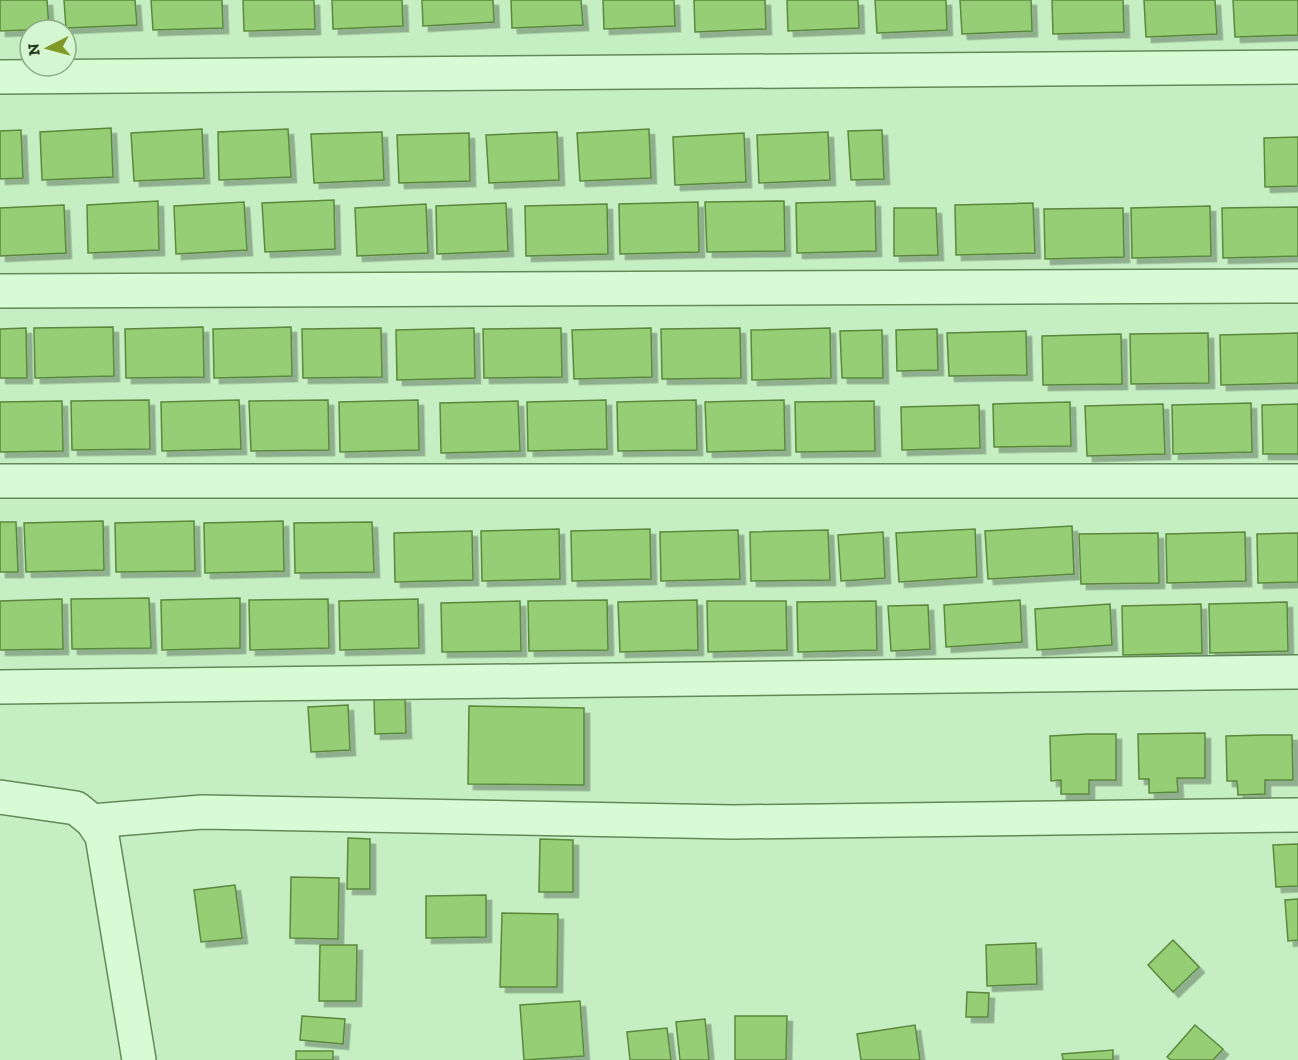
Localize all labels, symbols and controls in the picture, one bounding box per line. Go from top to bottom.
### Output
north arrow [18,18,78,78]
text: N [23,42,44,57]

